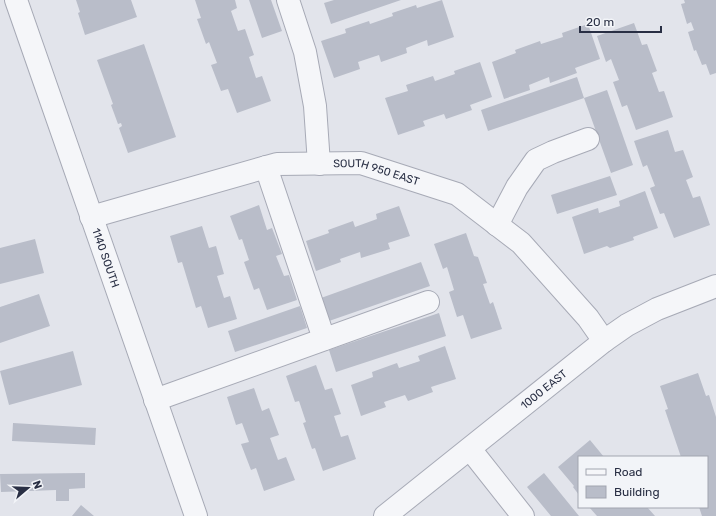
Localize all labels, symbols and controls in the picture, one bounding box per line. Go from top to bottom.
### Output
scale bar [580,8,661,34]
text: 20 m [586,15,614,29]
street label: SOUTH 950 EAST [333,157,421,189]
street label: 1140 SOUTH [89,226,122,289]
street label: 1000 EAST [518,367,570,412]
legend [578,456,708,508]
text: Road [614,465,642,479]
north arrow [8,468,48,508]
text: N [30,479,44,491]
text: Building [614,485,660,499]

